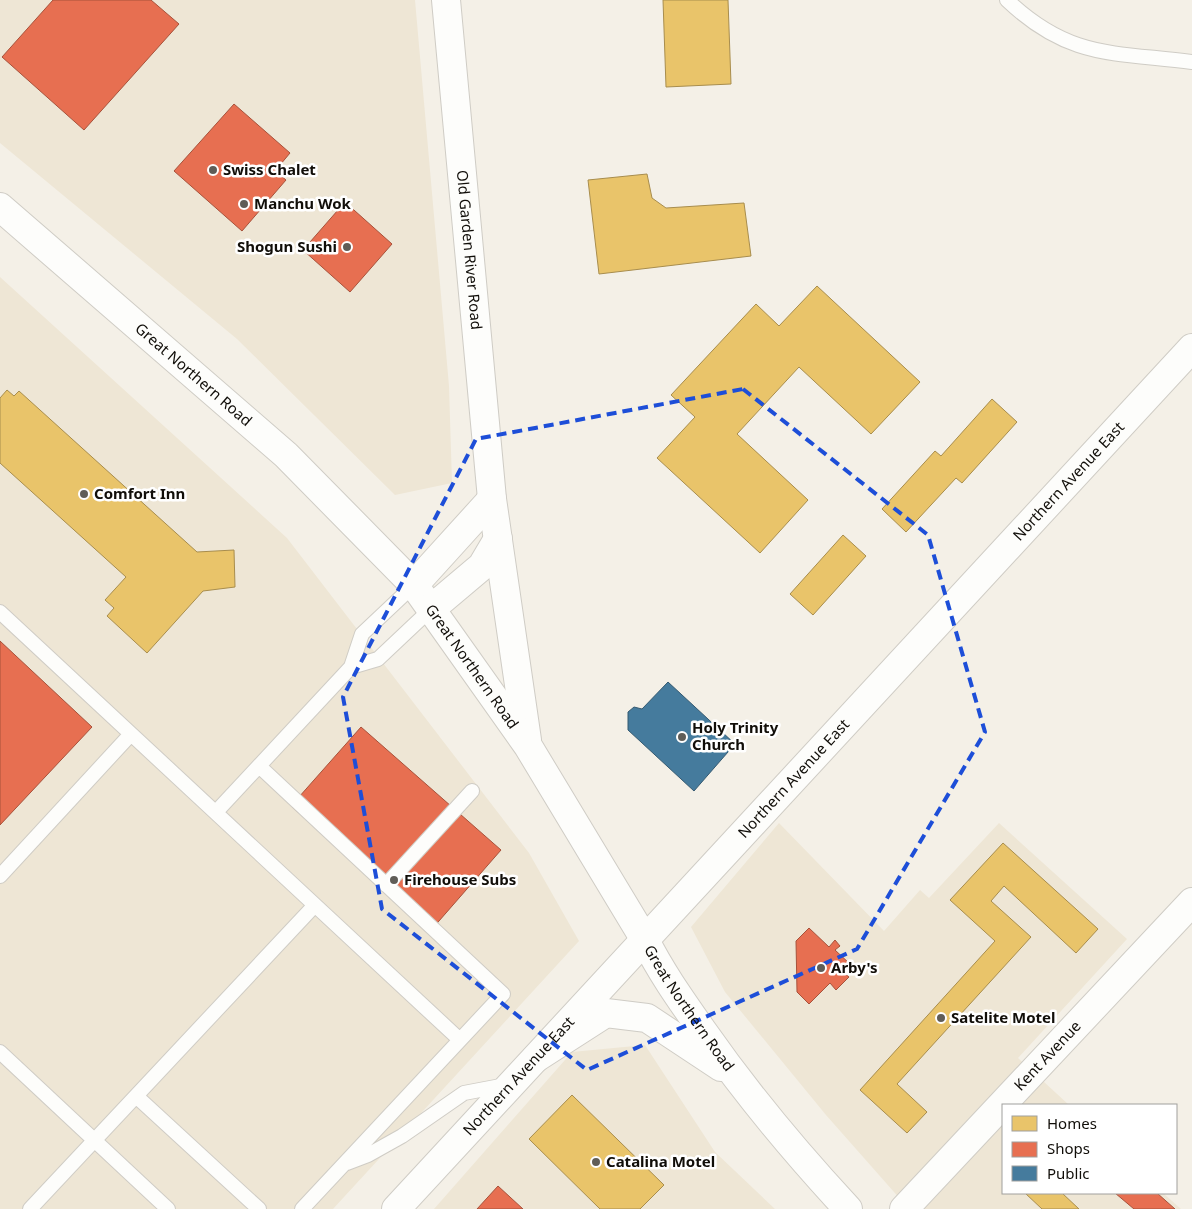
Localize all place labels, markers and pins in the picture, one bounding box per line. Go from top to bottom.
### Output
place label: Swiss Chalet [223,159,316,179]
marker: Swiss Chalet [207,164,219,176]
place label: Manchu Wok [254,193,352,213]
marker: Manchu Wok [238,198,250,210]
place label: Shogun Sushi [237,236,337,256]
marker: Shogun Sushi [341,241,353,253]
place label: Comfort Inn [94,483,185,503]
marker: Comfort Inn [78,488,90,500]
place label: Holy Trinity Church [692,717,779,754]
marker: Holy Trinity Church [676,731,688,743]
place label: Firehouse Subs [404,869,516,889]
marker: Firehouse Subs [388,874,400,886]
place label: Arby's [831,957,878,977]
marker: Arby's [815,962,827,974]
place label: Satelite Motel [951,1007,1056,1027]
marker: Satelite Motel [935,1012,947,1024]
place label: Catalina Motel [606,1151,715,1171]
marker: Catalina Motel [590,1156,602,1168]

